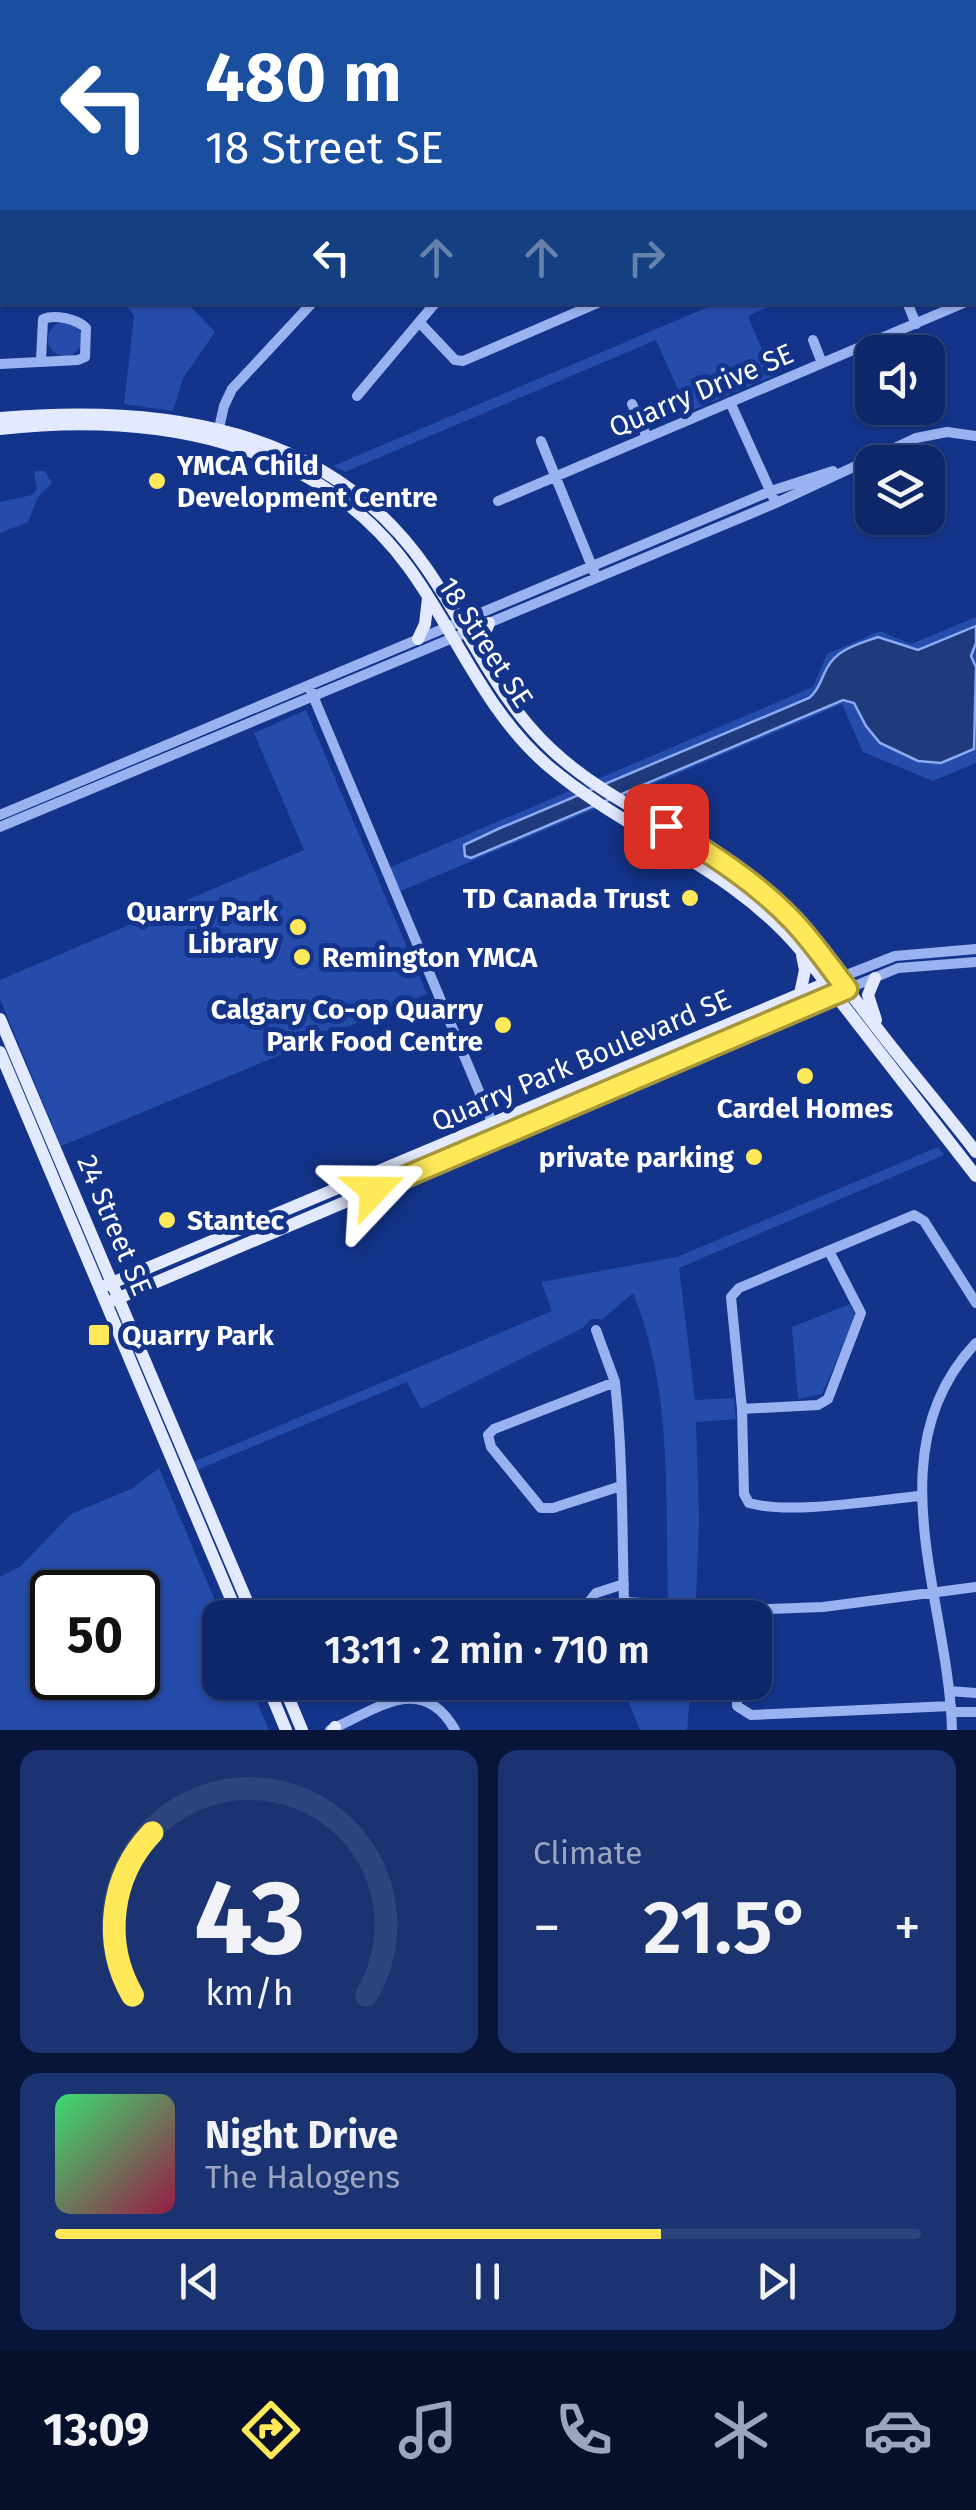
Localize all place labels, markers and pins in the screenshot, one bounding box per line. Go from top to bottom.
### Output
place label: YMCA Child Development Centre [176,449,438,514]
marker: YMCA Child Development Centre [146,470,168,492]
pin [624,784,709,869]
place label: TD Canada Trust [463,882,671,915]
marker: TD Canada Trust [679,887,701,909]
place label: Quarry Park Library [126,895,279,960]
marker: Quarry Park Library [287,916,309,938]
place label: Remington YMCA [322,941,538,974]
marker: Remington YMCA [291,946,313,968]
place label: Calgary Co-op Quarry Park Food Centre [211,993,483,1058]
marker: Calgary Co-op Quarry Park Food Centre [492,1014,514,1036]
marker: Cardel Homes [794,1065,816,1087]
place label: Cardel Homes [717,1092,893,1125]
place label: private parking [539,1141,735,1174]
marker: private parking [743,1146,765,1168]
place label: Stantec [187,1204,285,1237]
marker: Stantec [156,1209,178,1231]
place label: Quarry Park [122,1319,274,1352]
marker: Quarry Park [86,1322,112,1348]

